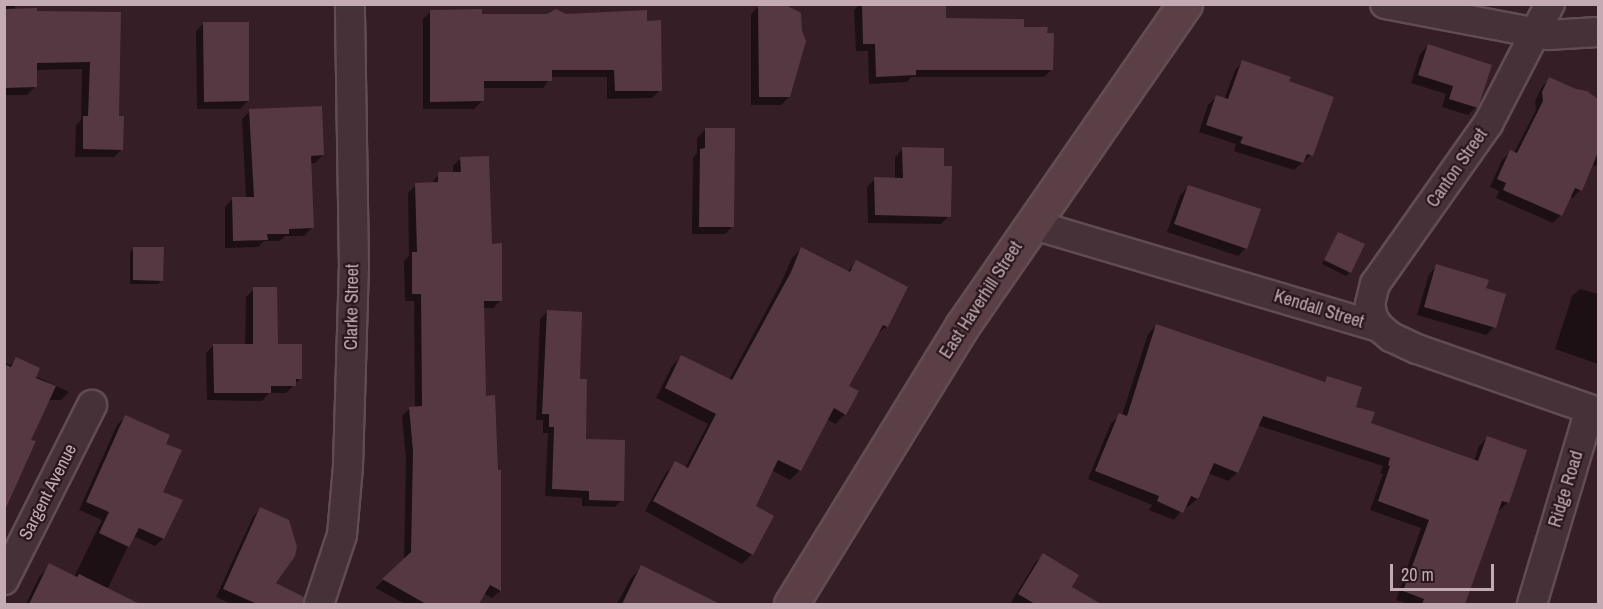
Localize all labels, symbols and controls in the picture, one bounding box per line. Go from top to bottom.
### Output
street label: Canton Street [1422,125,1492,211]
street label: East Haverhill Street [935,237,1027,363]
street label: Clarke Street [340,264,364,350]
street label: Kendall Street [1272,285,1366,333]
street label: Sargent Avenue [14,440,82,544]
street label: Ridge Road [1544,448,1588,530]
scale bar [1393,552,1496,590]
text: 20 m [1401,562,1434,587]

